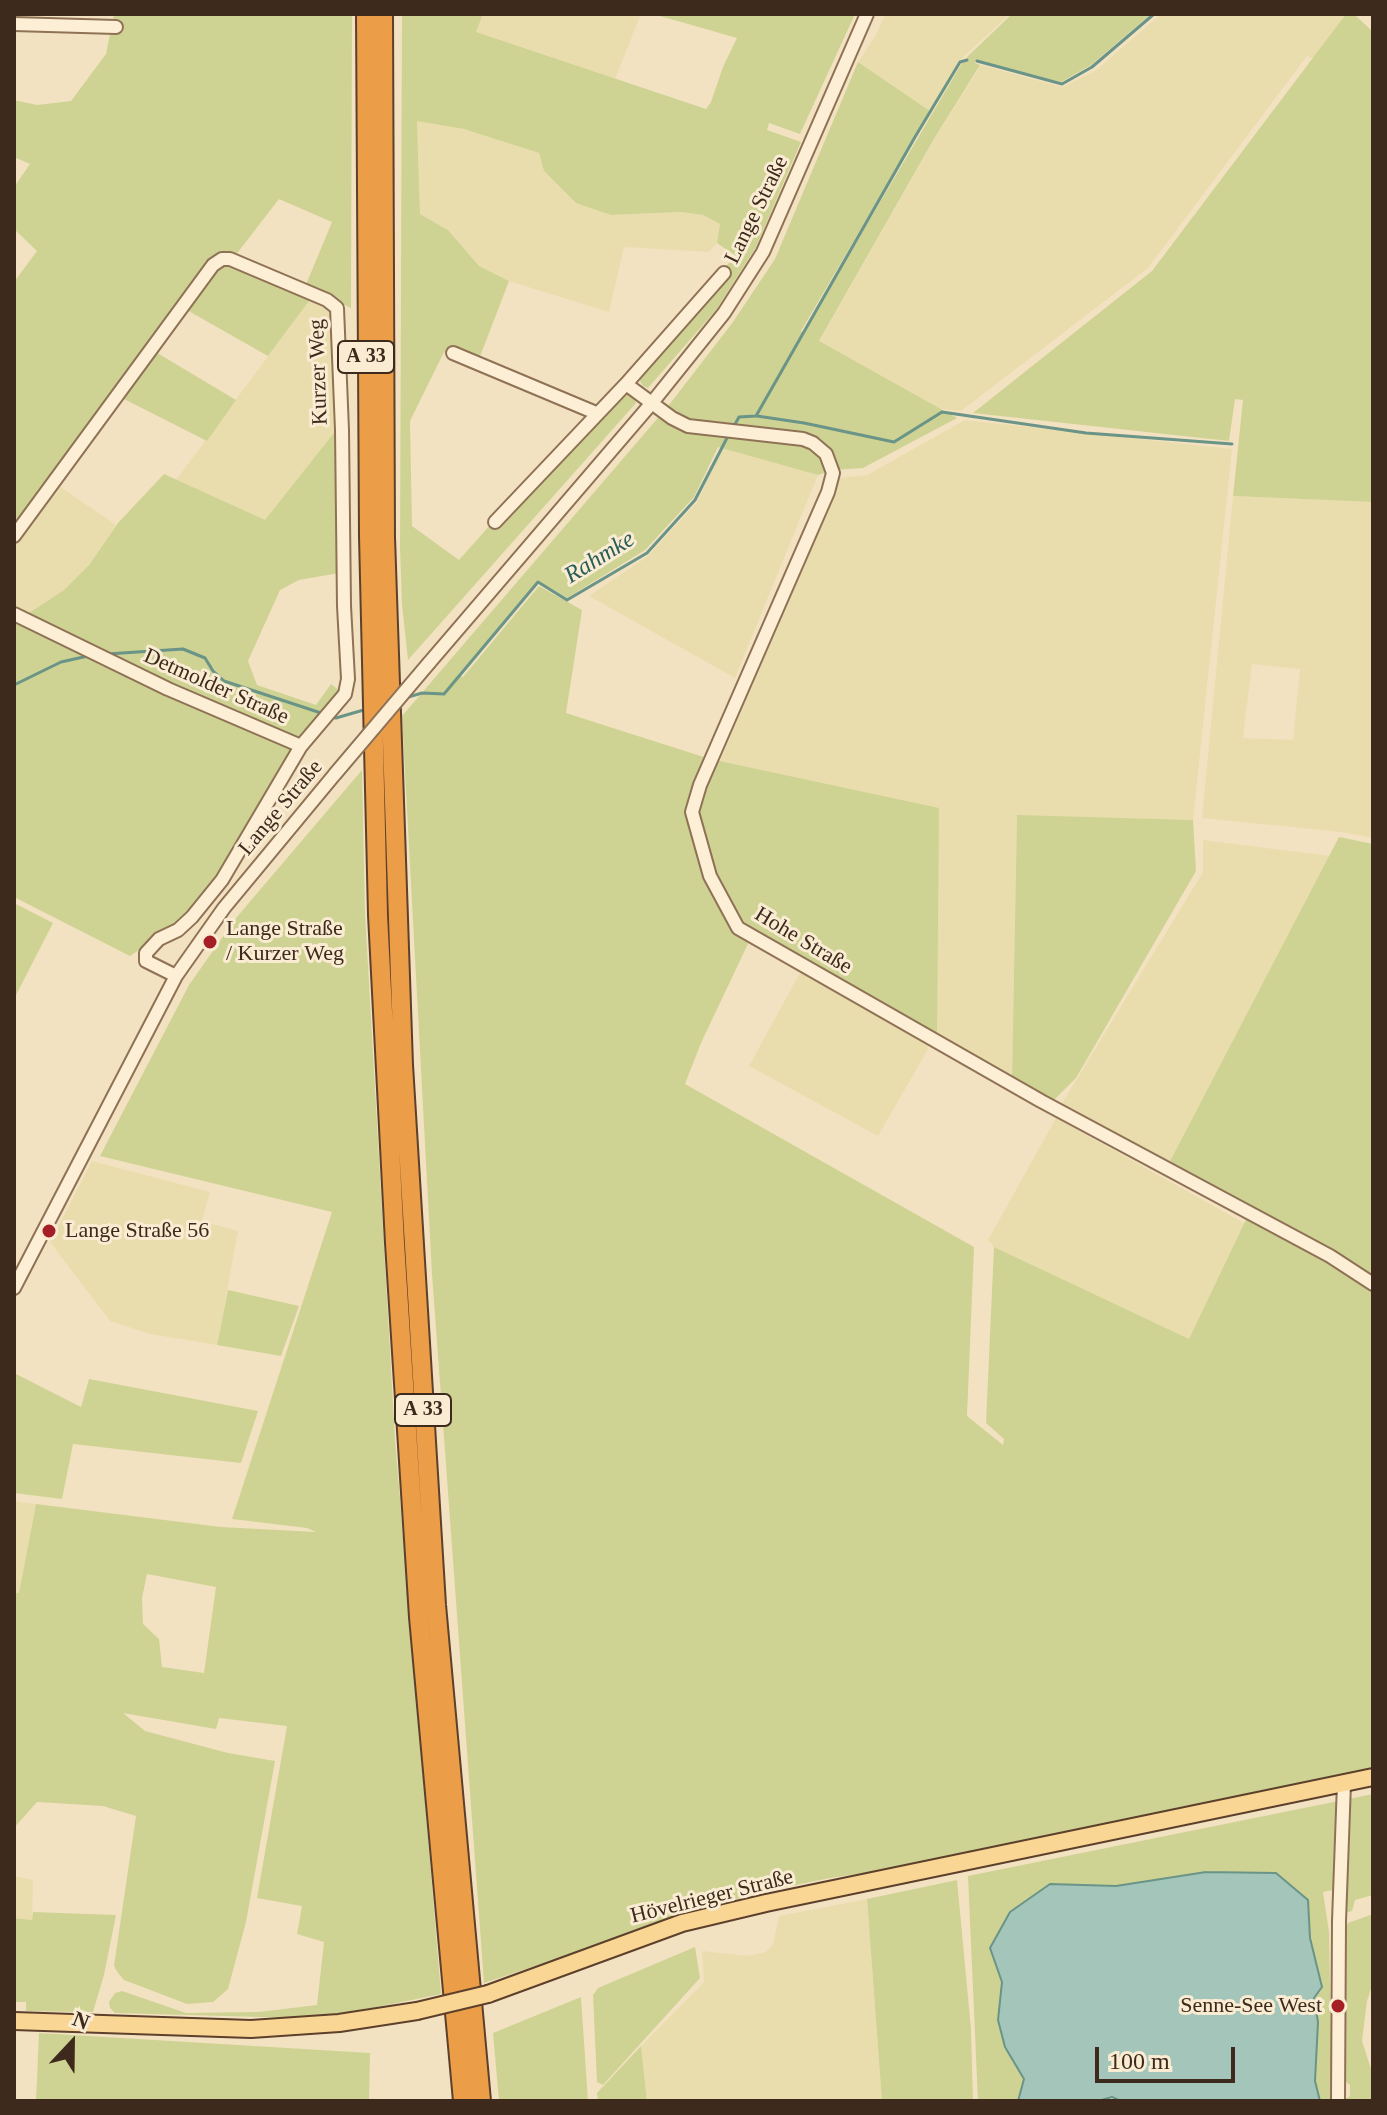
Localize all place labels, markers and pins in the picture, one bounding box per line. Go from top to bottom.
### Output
place label: Lange Straße / Kurzer Weg [226,916,344,968]
marker: Lange Straße / Kurzer Weg [201,933,219,951]
place label: Lange Straße 56 [65,1218,209,1244]
marker: Lange Straße 56 [40,1222,58,1240]
place label: Senne-See West [1180,1993,1322,2019]
marker: Senne-See West [1329,1997,1347,2015]

